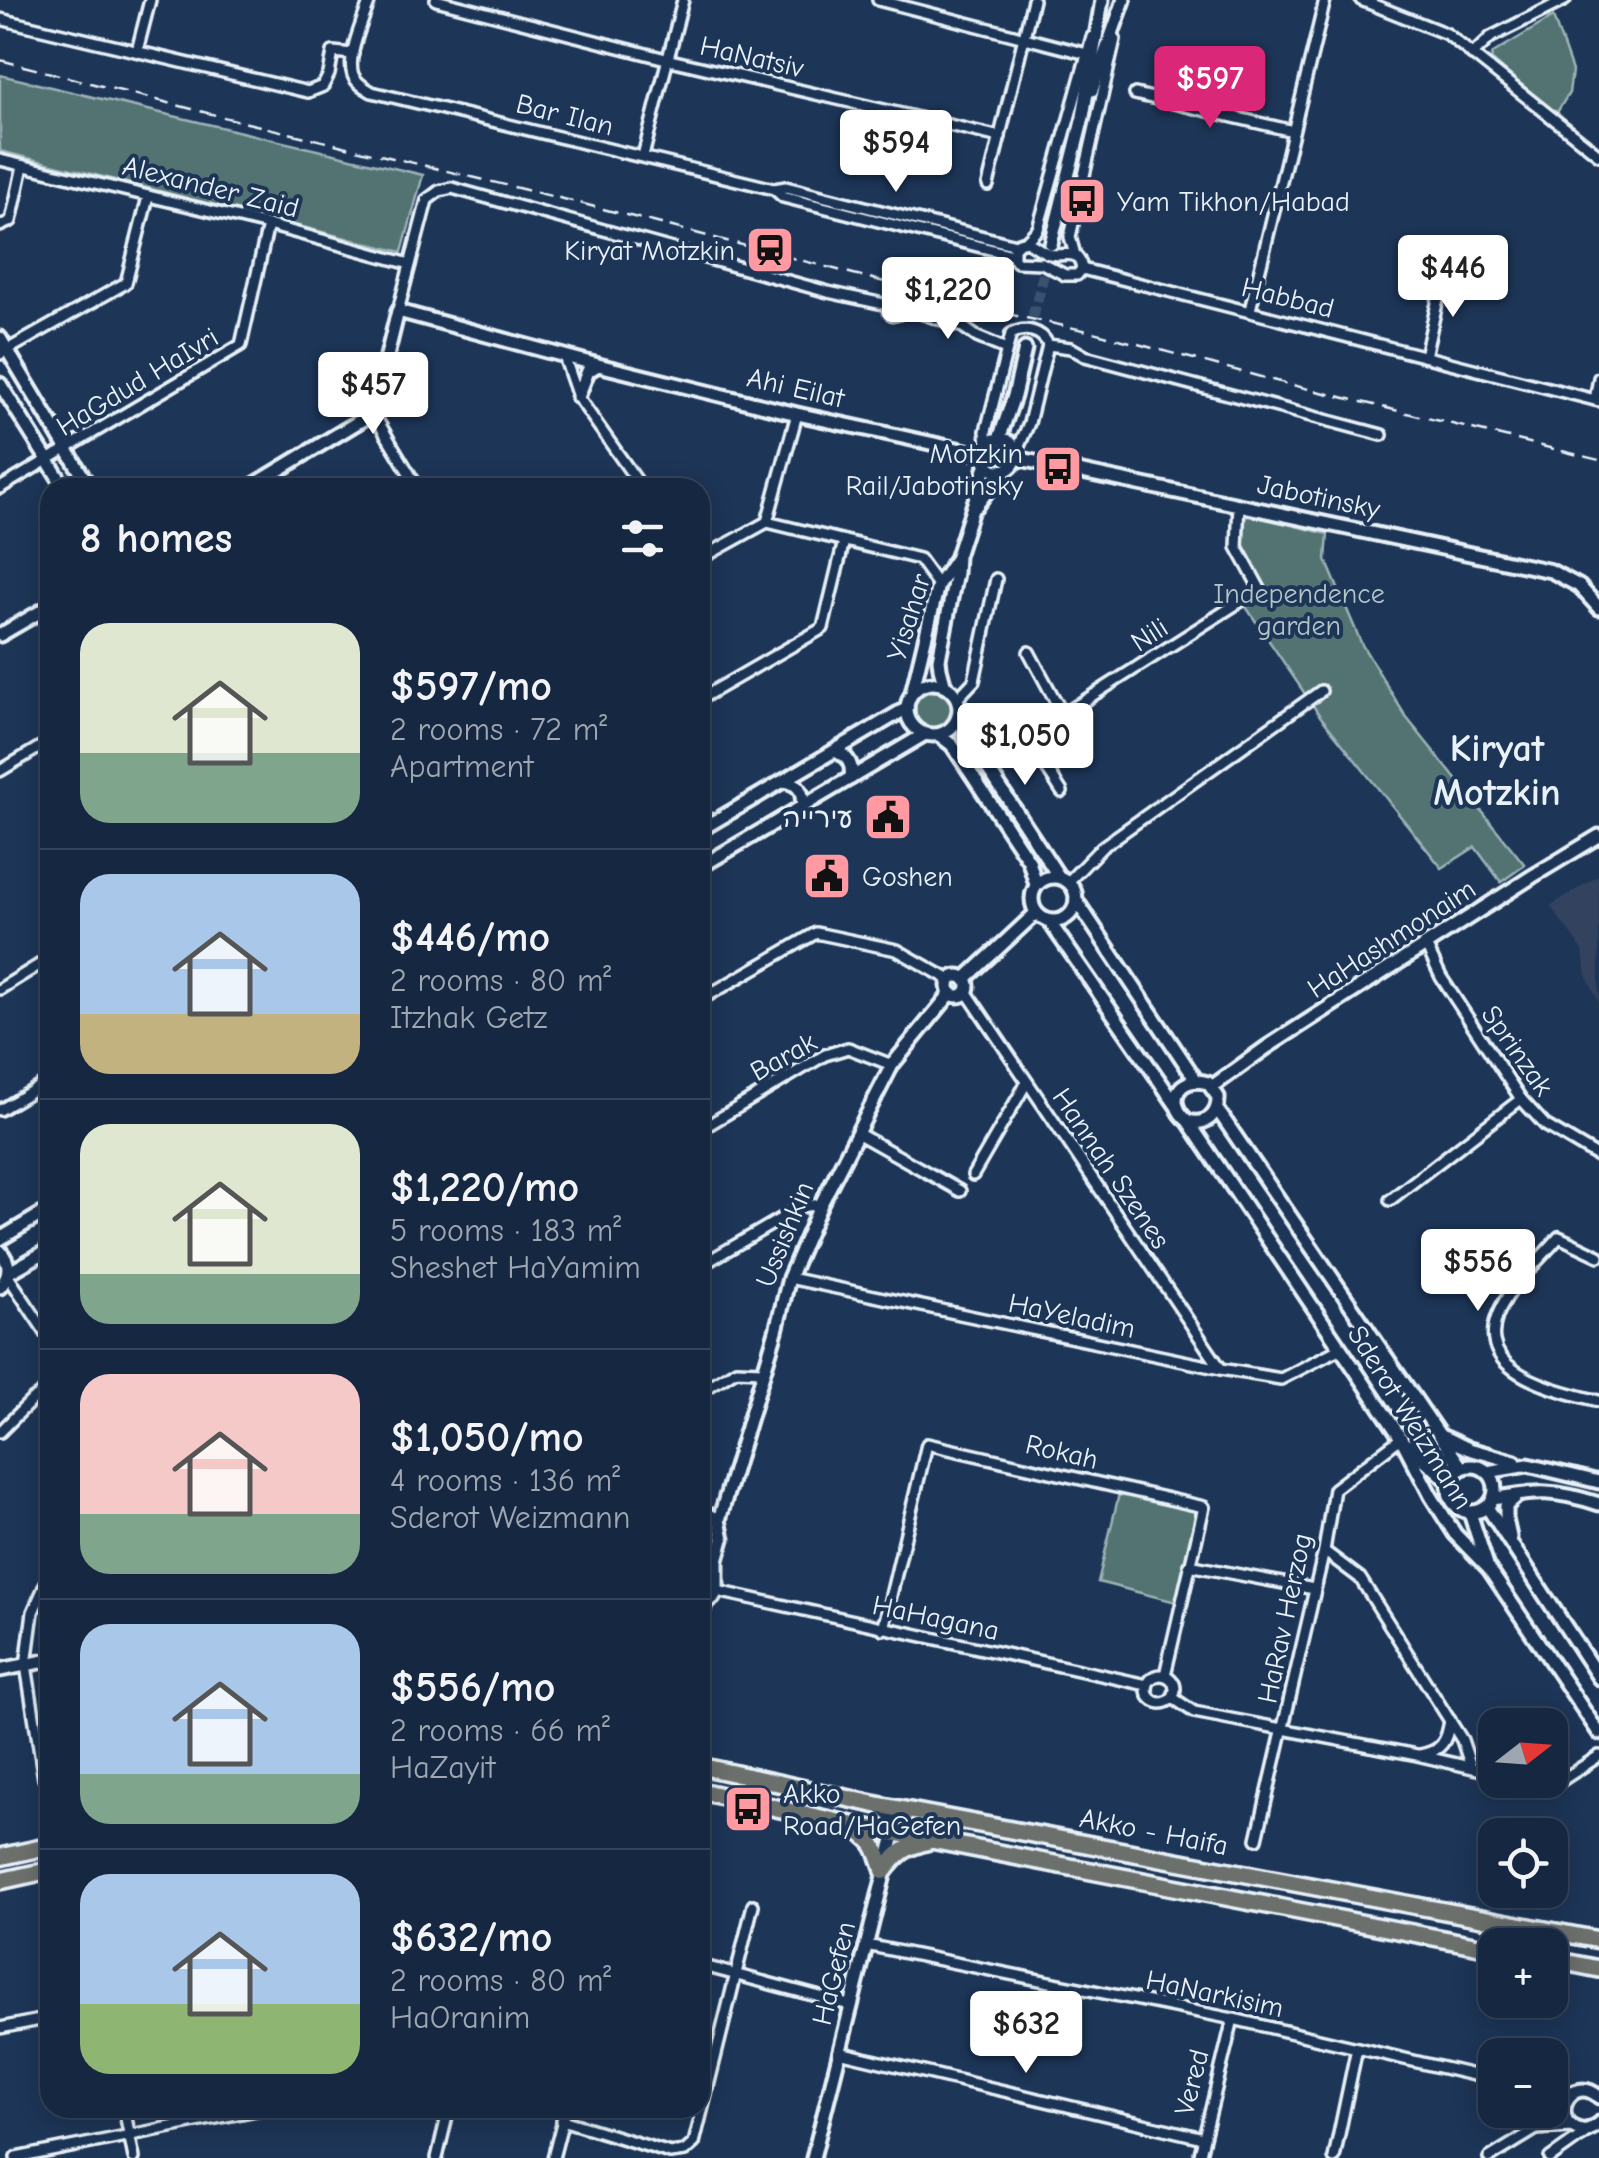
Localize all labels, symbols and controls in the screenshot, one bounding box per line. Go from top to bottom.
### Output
street label: HaNatsiv [697,30,807,84]
pin: $597 [1151,46,1269,131]
text: $597 [1176,60,1244,97]
street label: Bar Ilan [513,87,617,143]
pin: $594 [837,110,955,195]
text: $594 [862,124,930,161]
street label: Alexander Zaid [119,150,302,224]
bus stop icon: Yam Tikhon/Habad [1056,175,1108,227]
place label: Yam Tikhon/Habad [1117,186,1350,218]
station icon: Kiryat Motzkin [744,224,796,276]
place label: Kiryat Motzkin [564,235,735,267]
pin: $446 [1394,235,1512,320]
text: $446 [1420,249,1486,286]
pin: $1,220 [867,257,1029,342]
text: $1,220 [904,271,992,308]
street label: Habbad [1238,271,1337,325]
street label: HaGdud HaIvri [51,321,224,443]
pin: $457 [314,352,432,437]
street label: Ahi Eilat [744,361,848,415]
text: $457 [340,366,406,403]
place label: Motzkin Rail/Jabotinsky [845,438,1023,502]
bus stop icon: Motzkin Rail/Jabotinsky [1032,443,1084,495]
street label: Jabotinsky [1255,468,1383,526]
icon: filters [615,511,670,566]
text: 8 homes [80,514,232,563]
street label: Yisahar [881,570,937,665]
park label: Independence garden [1213,578,1385,642]
street label: Nili [1125,611,1174,658]
text: $597/mo [390,662,552,711]
icon: home [160,663,280,783]
pin: $1,050 [944,703,1106,788]
text: 2 rooms · 72 m² [390,711,607,748]
text: $1,050 [979,717,1071,754]
district label: Kiryat Motzkin [1433,727,1561,815]
text: Apartment [390,748,533,785]
public building icon: עירייה [862,791,914,843]
place label: עירייה [782,802,853,834]
public building icon: Goshen [801,850,853,902]
place label: Goshen [862,861,953,893]
street label: HaHashmonaim [1302,873,1481,1005]
text: $446/mo [390,913,550,962]
icon: home [160,914,280,1034]
text: 2 rooms · 80 m² [390,962,611,999]
text: Itzhak Getz [390,999,547,1036]
street label: Sprinzak [1475,999,1560,1102]
street label: Barak [745,1026,822,1088]
street label: Hannah Szenes [1046,1082,1177,1255]
text: $1,220/mo [390,1163,579,1212]
icon: home [160,1164,280,1284]
street label: Ussishkin [749,1177,821,1292]
text: 5 rooms · 183 m² [390,1212,621,1249]
pin: $556 [1419,1229,1537,1314]
text: $556 [1443,1243,1513,1280]
text: Sheshet HaYamim [390,1249,641,1286]
street label: HaYeladim [1006,1287,1138,1345]
street label: Sderot Weizmann [1341,1320,1479,1515]
text: $1,050/mo [390,1413,584,1462]
icon: home [160,1414,280,1534]
street label: Rokah [1022,1428,1101,1476]
text: 4 rooms · 136 m² [390,1462,620,1499]
text: Sderot Weizmann [390,1499,630,1536]
street label: HaRav Herzog [1251,1530,1319,1706]
street label: HaHagana [870,1589,1002,1647]
text: $556/mo [390,1663,555,1712]
icon: home [160,1664,280,1784]
north arrow [1478,1708,1568,1798]
map controls [1478,1708,1568,2128]
text: 2 rooms · 66 m² [390,1712,610,1749]
text: HaZayit [390,1749,496,1786]
place label: Akko Road/HaGefen [783,1778,961,1842]
bus stop icon: Akko Road/HaGefen [722,1783,774,1835]
street label: Akko - Haifa [1077,1802,1231,1862]
button: locate [1478,1818,1568,1908]
text: $632/mo [390,1913,552,1962]
icon: home [160,1914,280,2034]
street label: HaGefen [806,1918,862,2028]
button: + [1478,1928,1568,2018]
text: 2 rooms · 80 m² [390,1962,611,1999]
street label: HaNarkisim [1143,1964,1286,2024]
pin: $632 [967,1991,1085,2076]
text: HaOranim [390,1999,530,2036]
text: $632 [992,2005,1060,2042]
button: − [1478,2038,1568,2128]
street label: Vered [1168,2046,1216,2119]

